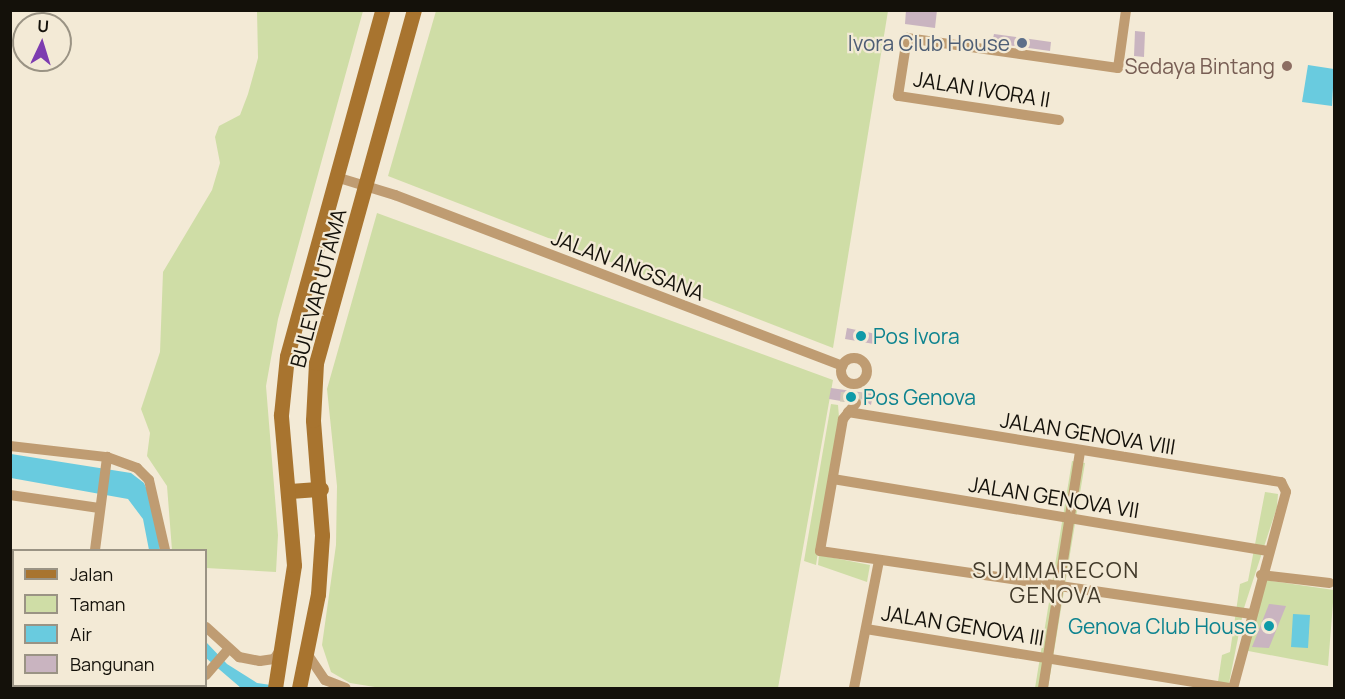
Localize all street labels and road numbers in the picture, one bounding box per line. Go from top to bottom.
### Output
street label: JALAN IVORA II [912,66,1052,112]
street label: BULEVAR UTAMA [285,206,351,370]
street label: JALAN ANGSANA [548,224,708,306]
street label: JALAN GENOVA VIII [999,407,1177,459]
street label: JALAN GENOVA VII [967,471,1141,523]
street label: JALAN GENOVA III [880,600,1046,650]

